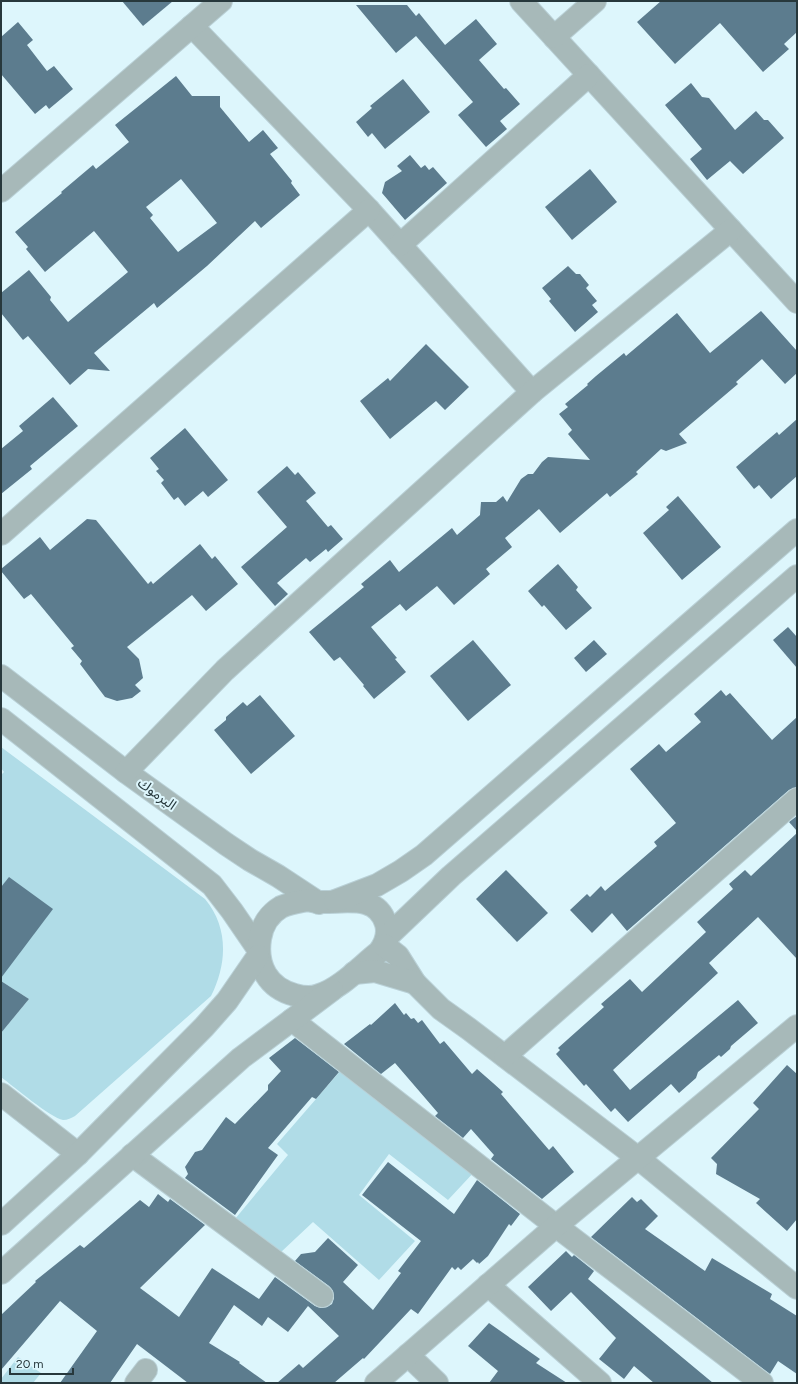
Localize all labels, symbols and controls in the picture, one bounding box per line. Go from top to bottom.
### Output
street label: اليرموك [134,774,180,814]
scale bar [10,1350,73,1376]
text: 20 m [16,1357,44,1371]

